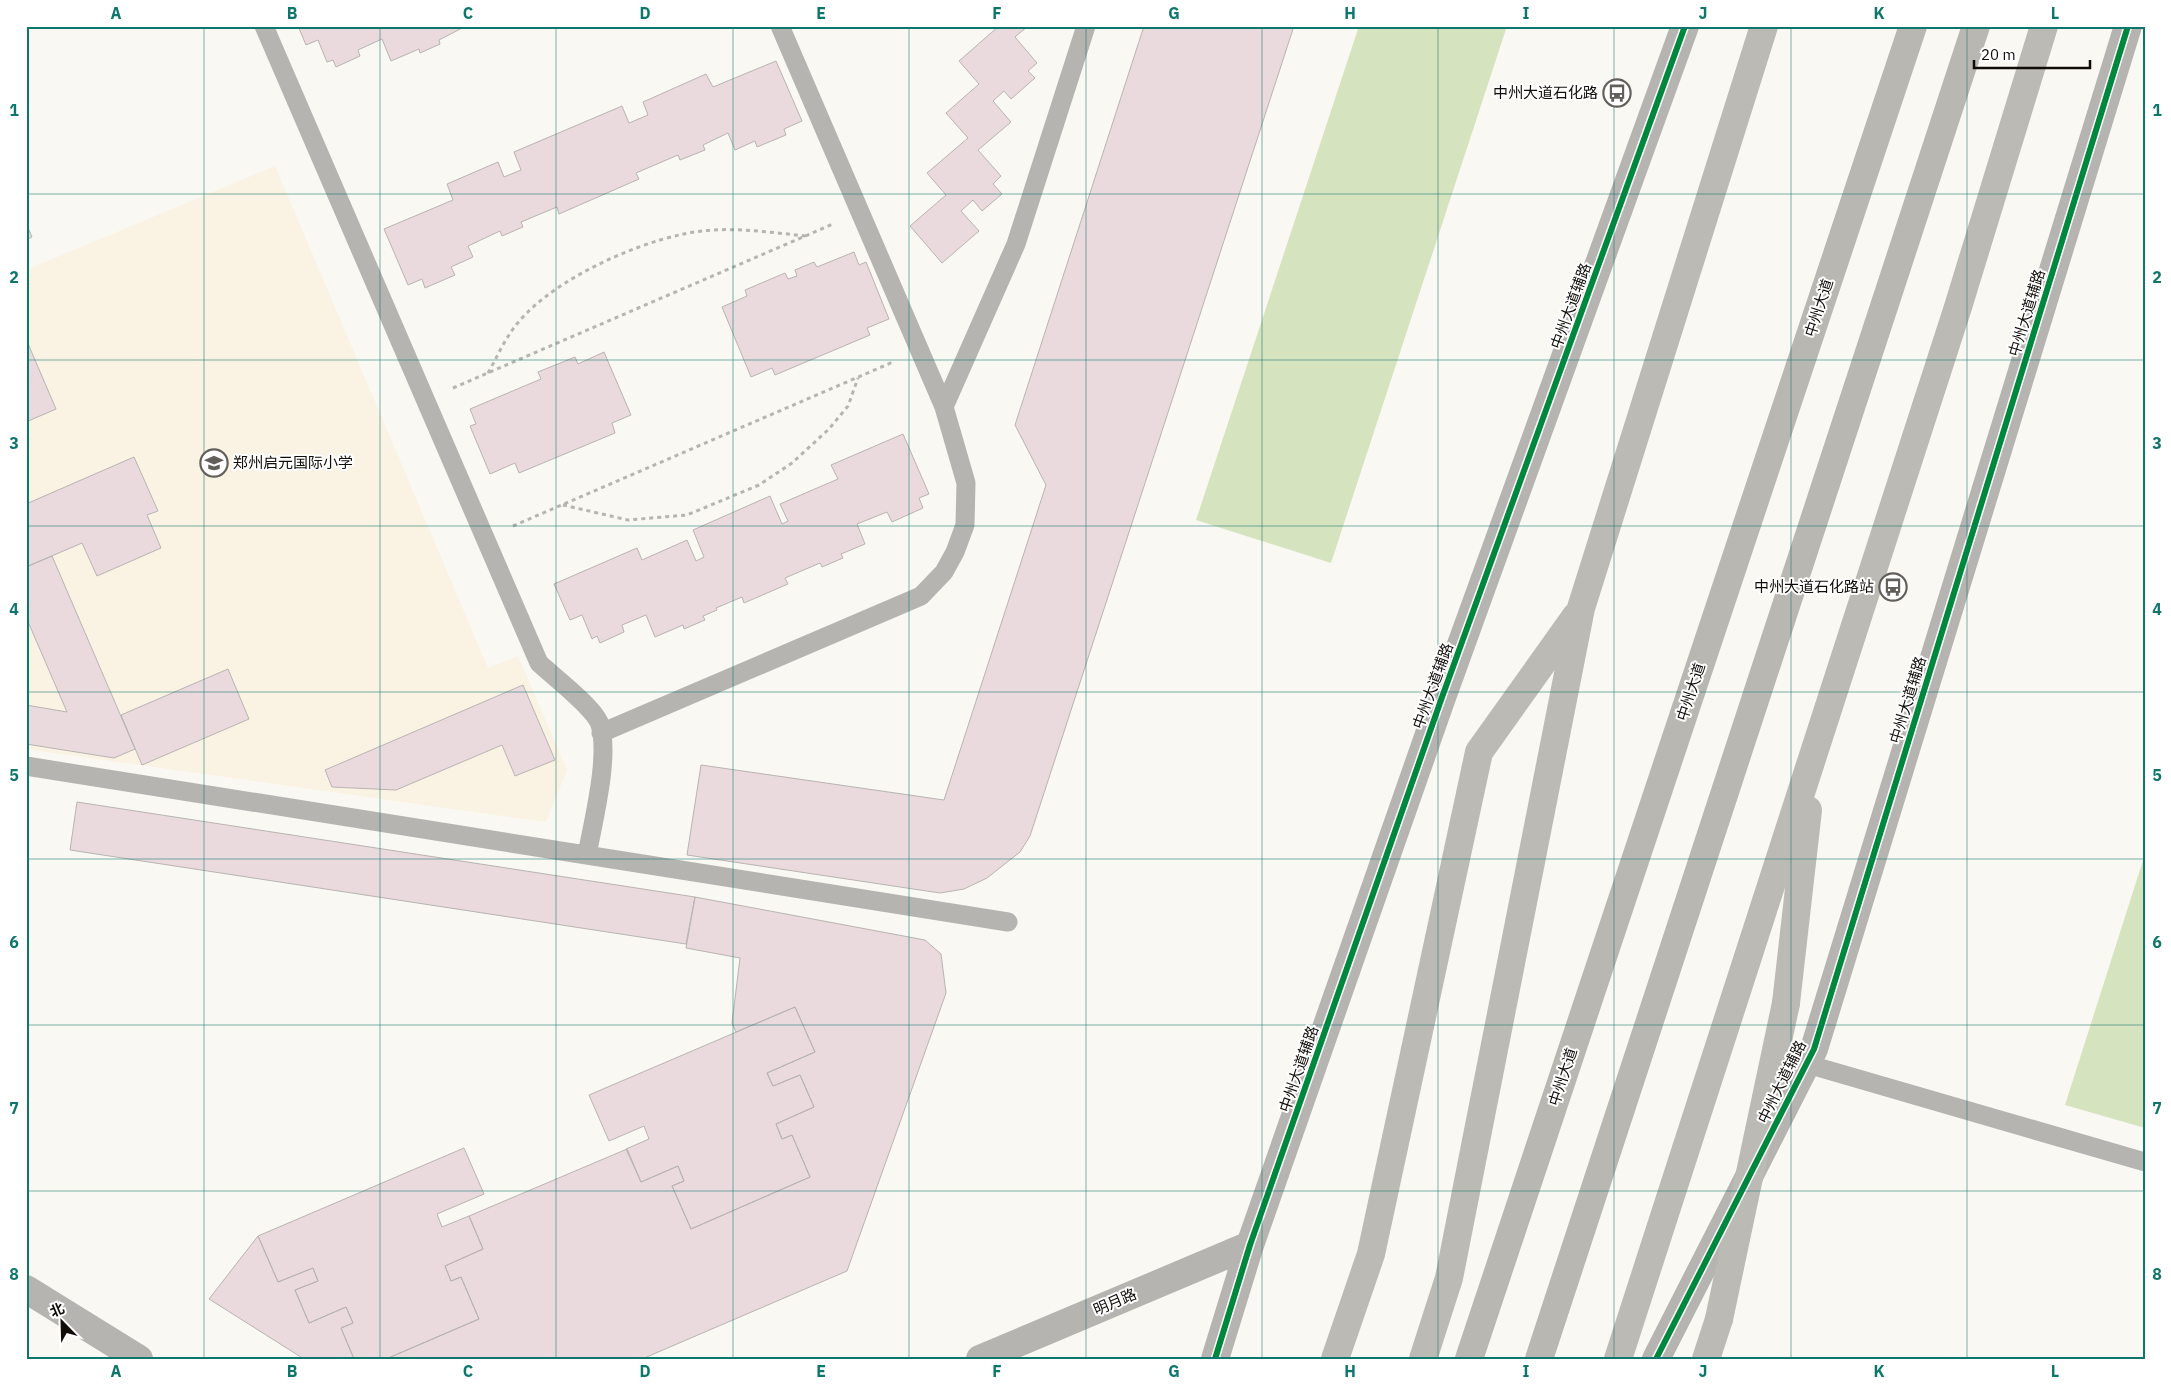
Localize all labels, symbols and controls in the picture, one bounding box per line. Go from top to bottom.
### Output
text: A [111,3,122,23]
text: B [287,3,298,23]
text: C [463,3,473,23]
text: D [639,3,651,23]
text: E [816,3,826,23]
text: F [992,3,1002,23]
text: G [1168,3,1180,23]
text: H [1344,3,1356,23]
text: I [1523,3,1530,23]
text: J [1699,3,1707,23]
text: K [1873,3,1885,23]
text: L [2051,3,2059,23]
scale bar [1974,38,2090,70]
text: 20 m [1981,45,2016,64]
bus stop icon: 中州大道石化路 [1602,78,1632,108]
place label: 中州大道石化路 [1493,83,1598,102]
text: 1 [9,100,19,120]
text: 1 [2152,100,2162,120]
street label: 中州大道辅路 [1546,260,1595,351]
text: 2 [9,267,19,287]
street label: 中州大道辅路 [2004,267,2049,359]
text: 2 [2152,267,2162,287]
street label: 中州大道 [1800,276,1837,339]
text: 3 [9,433,19,453]
text: 3 [2152,433,2162,453]
school or university icon: 郑州启元国际小学 [199,448,229,478]
place label: 郑州启元国际小学 [233,453,353,472]
bus stop icon: 中州大道石化路站 [1878,572,1908,602]
place label: 中州大道石化路站 [1754,577,1874,596]
text: 4 [9,599,19,619]
text: 4 [2152,599,2162,619]
street label: 中州大道辅路 [1408,640,1457,731]
street label: 中州大道辅路 [1885,654,1930,746]
street label: 中州大道 [1672,660,1709,723]
text: 5 [9,765,19,785]
text: 5 [2152,765,2162,785]
text: 6 [9,932,19,952]
text: 6 [2152,932,2162,952]
street label: 中州大道辅路 [1275,1023,1322,1114]
street label: 中州大道辅路 [1753,1037,1810,1126]
street label: 中州大道 [1544,1045,1581,1108]
text: 7 [9,1098,19,1118]
text: 7 [2152,1098,2162,1118]
text: 8 [9,1264,19,1284]
text: 8 [2152,1264,2162,1284]
street label: 明月路 [1090,1284,1139,1319]
north arrow [38,1298,88,1348]
text: 北 [47,1299,67,1321]
text: A [111,1361,122,1381]
text: B [287,1361,298,1381]
text: C [463,1361,473,1381]
text: D [639,1361,651,1381]
text: E [816,1361,826,1381]
text: F [992,1361,1002,1381]
text: G [1168,1361,1180,1381]
text: H [1344,1361,1356,1381]
text: I [1523,1361,1530,1381]
text: J [1699,1361,1707,1381]
text: K [1873,1361,1885,1381]
text: L [2051,1361,2059,1381]

